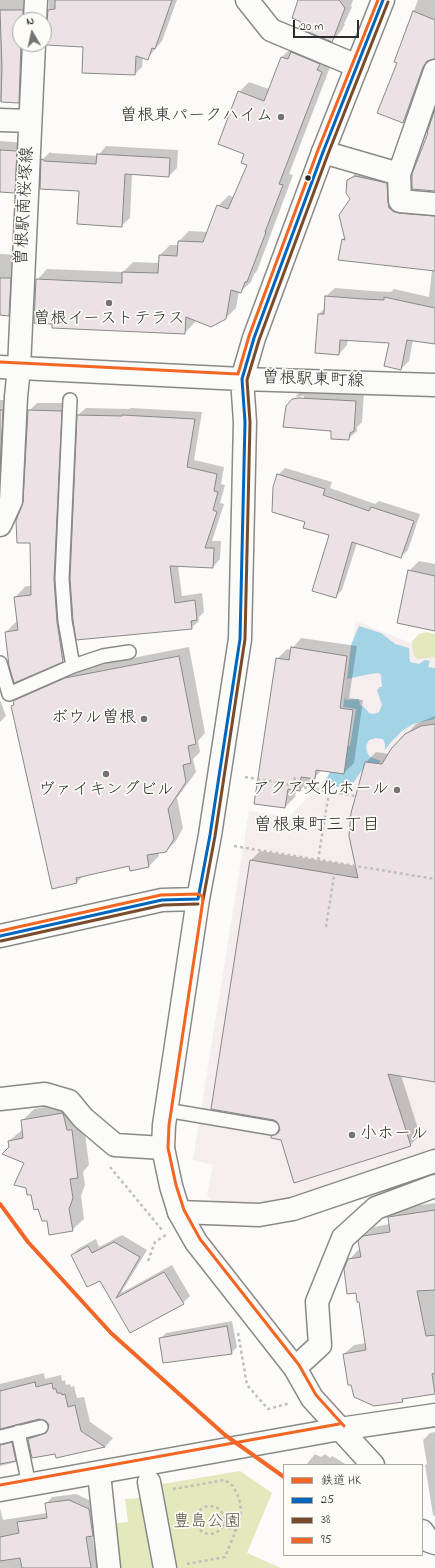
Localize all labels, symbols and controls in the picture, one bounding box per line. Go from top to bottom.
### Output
north arrow [12,12,52,52]
scale bar [295,12,361,38]
text: N [25,13,35,30]
text: 20 m [300,18,323,36]
place label: 曽根東パークハイム [120,107,273,127]
marker: 曽根東パークハイム [276,112,286,122]
street label: 曽根駅南桜塚線 [13,146,39,266]
unlabelled marker [303,173,313,183]
marker: 曽根イーストテラス [104,298,114,308]
place label: 曽根イーストテラス [33,310,185,330]
street label: 曽根駅東町線 [262,369,364,393]
place label: ボウル曽根 [51,709,136,729]
marker: ボウル曽根 [139,714,149,724]
marker: ヴァイキングビル [101,769,111,779]
place label: アクア文化ホール [253,780,389,800]
place label: ヴァイキングビル [38,781,174,801]
marker: アクア文化ホール [392,785,402,795]
district label: 曽根東町三丁目 [254,816,380,838]
place label: 小ホール [360,1125,428,1145]
marker: 小ホール [347,1130,357,1140]
legend [283,1464,423,1556]
text: 鉄道 HK [321,1472,361,1490]
text: 25 [321,1491,334,1509]
text: 38 [321,1511,330,1529]
park label: 豊島公園 [173,1513,241,1533]
text: 95 [321,1531,331,1549]

